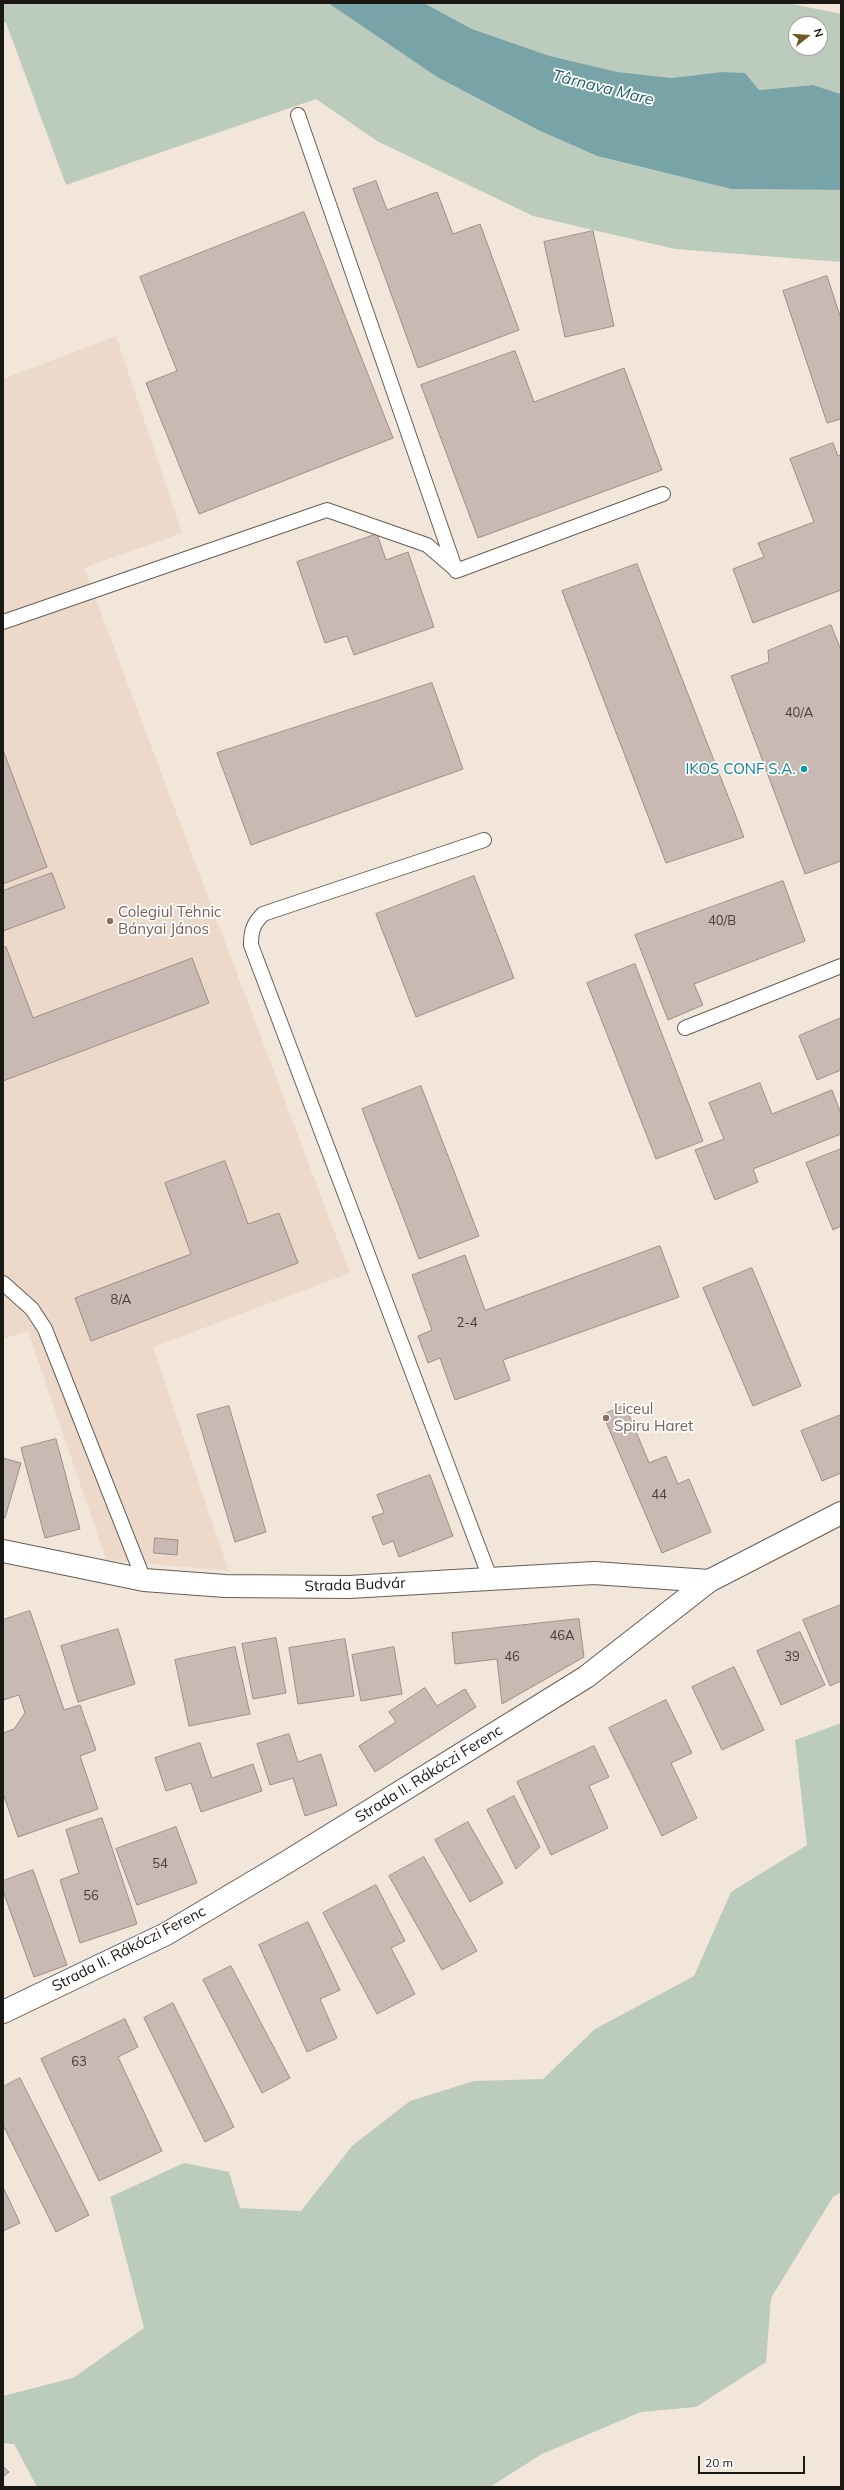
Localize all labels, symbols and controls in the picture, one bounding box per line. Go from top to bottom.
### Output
north arrow [788,16,828,56]
text: N [811,27,826,39]
water label: Târnava Mare [550,66,656,110]
house number: 40/A [785,705,813,721]
place label: IKOS CONF S.A. [685,760,796,778]
marker: IKOS CONF S.A. [799,764,809,774]
place label: Colegiul Tehnic Bányai János [118,903,221,938]
house number: 40/B [708,913,736,929]
marker: Colegiul Tehnic Bányai János [105,916,115,926]
house number: 8/A [111,1292,131,1308]
house number: 2-4 [456,1315,478,1331]
place label: Liceul Spiru Haret [614,1400,693,1435]
marker: Liceul Spiru Haret [601,1413,611,1423]
house number: 44 [651,1487,667,1503]
street label: Strada Budvár [304,1574,406,1596]
house number: 46A [549,1628,575,1644]
house number: 46 [504,1649,520,1665]
house number: 39 [784,1649,800,1665]
street label: Strada II. Rákóczi Ferenc [352,1721,506,1827]
house number: 54 [152,1856,168,1872]
house number: 56 [83,1888,99,1904]
street label: Strada II. Rákóczi Ferenc [49,1902,209,1996]
house number: 63 [71,2054,87,2070]
scale bar [700,2448,807,2474]
text: 20 m [705,2455,733,2470]

